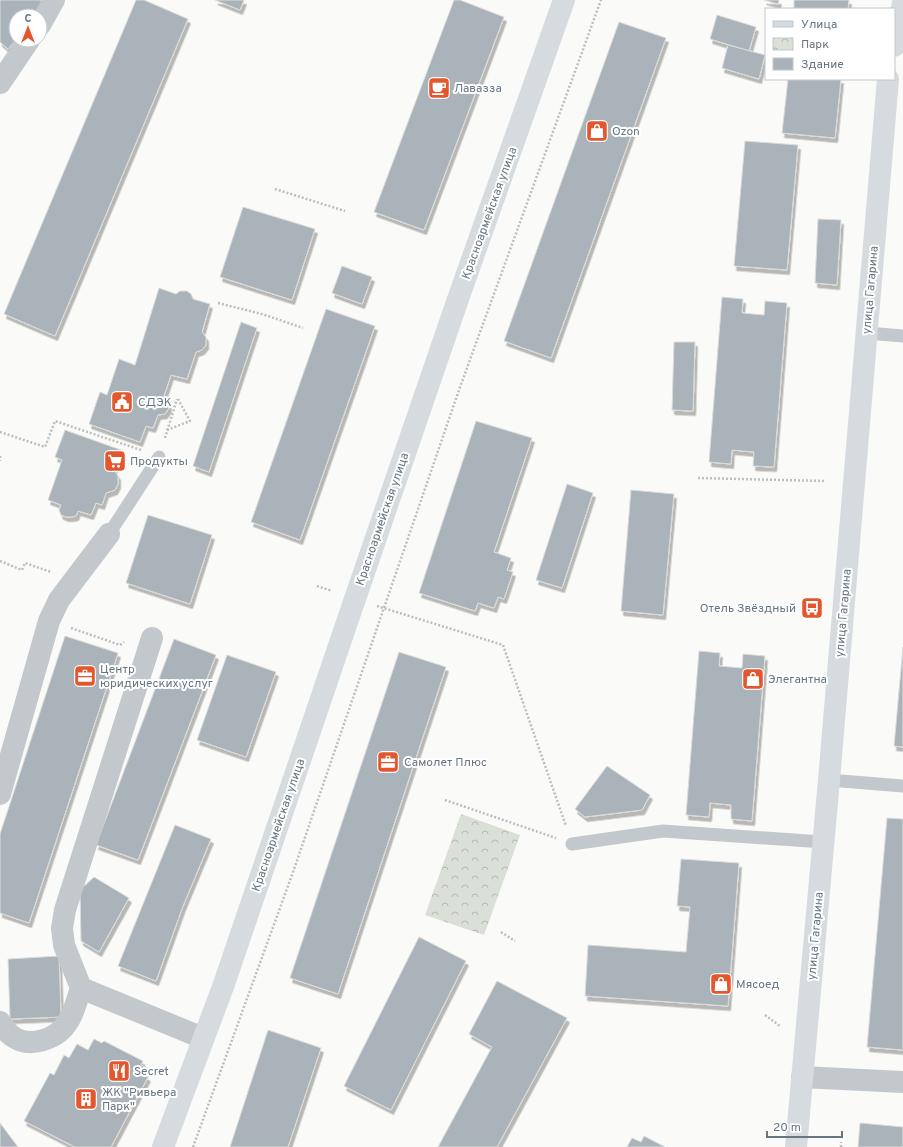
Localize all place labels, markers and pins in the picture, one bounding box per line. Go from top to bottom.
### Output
cafe icon: Лавазза [426,75,452,101]
place label: Лавазза [454,81,502,97]
shop icon: Ozon [584,118,610,144]
place label: Ozon [612,124,640,140]
public building icon: СДЭК [109,389,135,415]
place label: СДЭК [138,395,172,411]
supermarket icon: Продукты [102,448,128,474]
place label: Продукты [130,454,188,470]
bus stop icon: Отель Звёздный [799,595,825,621]
place label: Отель Звёздный [700,601,796,617]
place label: Центр юридических услуг [100,662,213,692]
office icon: Центр юридических услуг [72,663,98,689]
shop icon: Элегантна [740,666,766,692]
place label: Элегантна [768,672,827,688]
office icon: Самолет Плюс [375,749,401,775]
place label: Самолет Плюс [404,755,487,771]
shop icon: Мясоед [708,971,734,997]
place label: Мясоед [736,977,780,993]
restaurant icon: Secret [106,1058,132,1084]
place label: Secret [134,1064,169,1080]
place label: ЖК "Ривьера Парк" [102,1085,176,1115]
building icon: ЖК "Ривьера Парк" [73,1086,99,1112]

